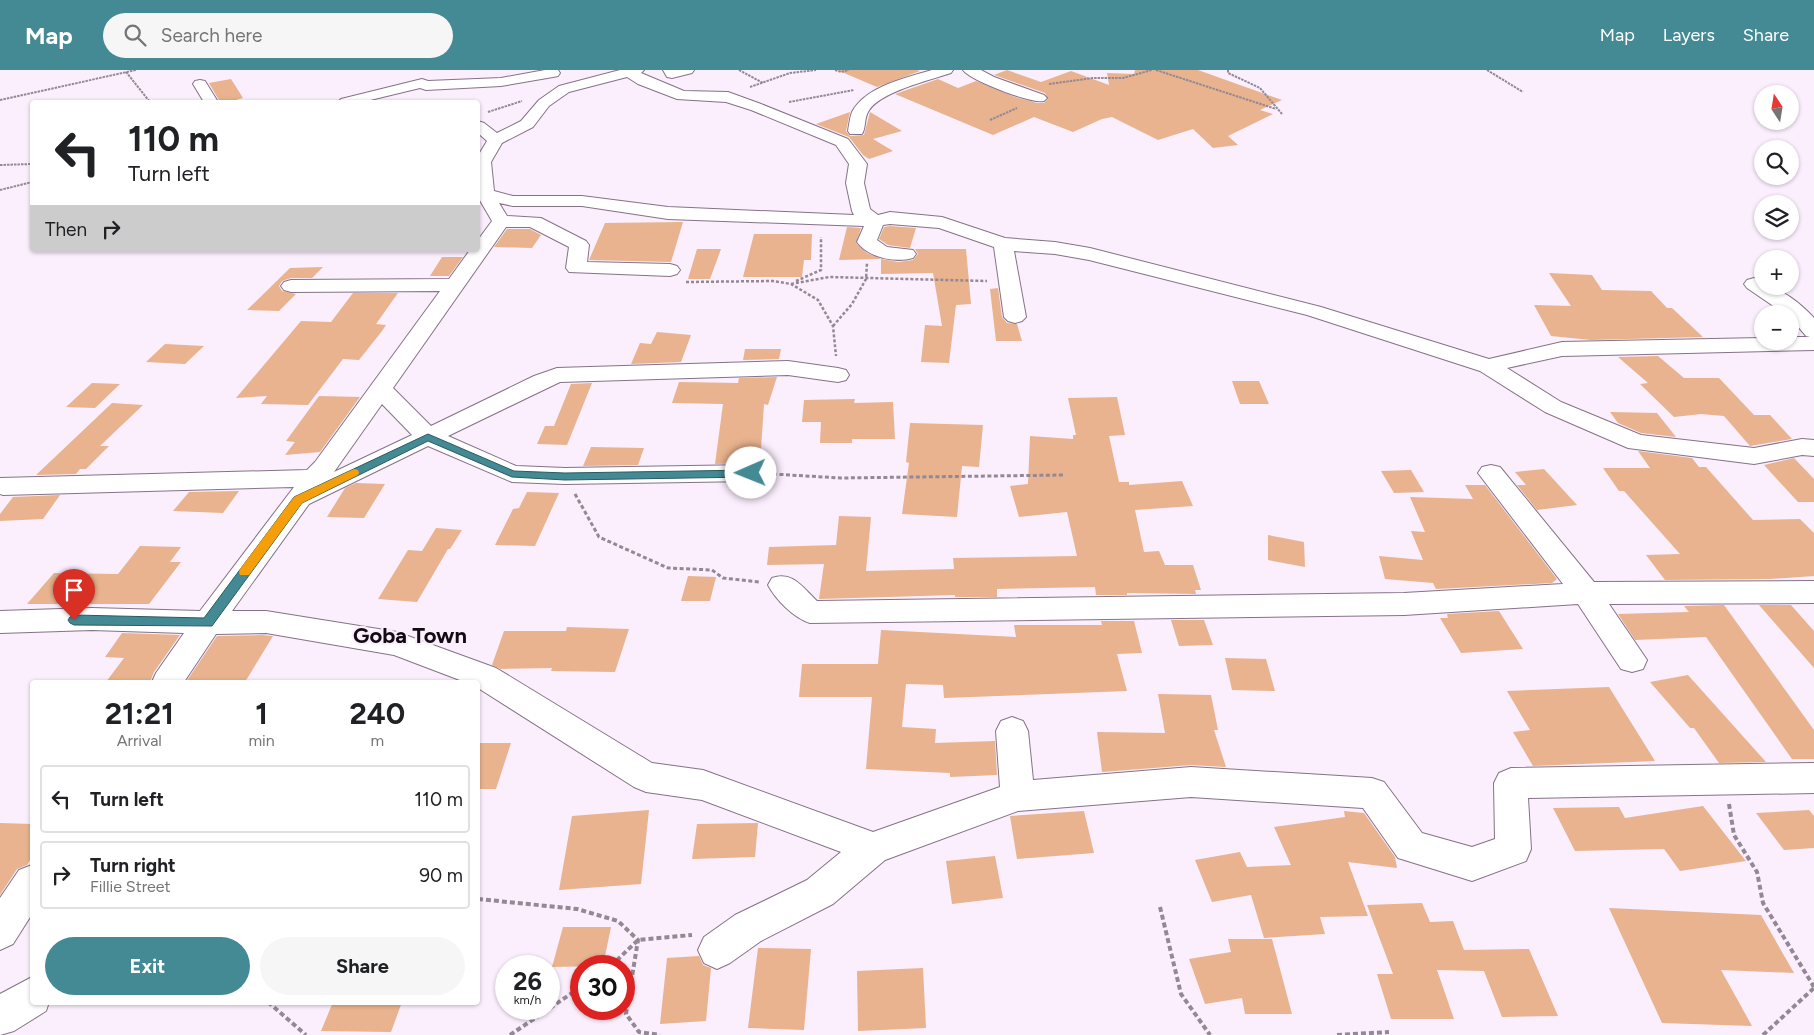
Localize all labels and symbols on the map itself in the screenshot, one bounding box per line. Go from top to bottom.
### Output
north arrow [1754,85,1799,130]
position arrow [724,446,776,498]
pin [53,569,95,620]
district label: Goba Town [353,622,467,649]
speed limit sign: 30 [570,955,635,1020]

